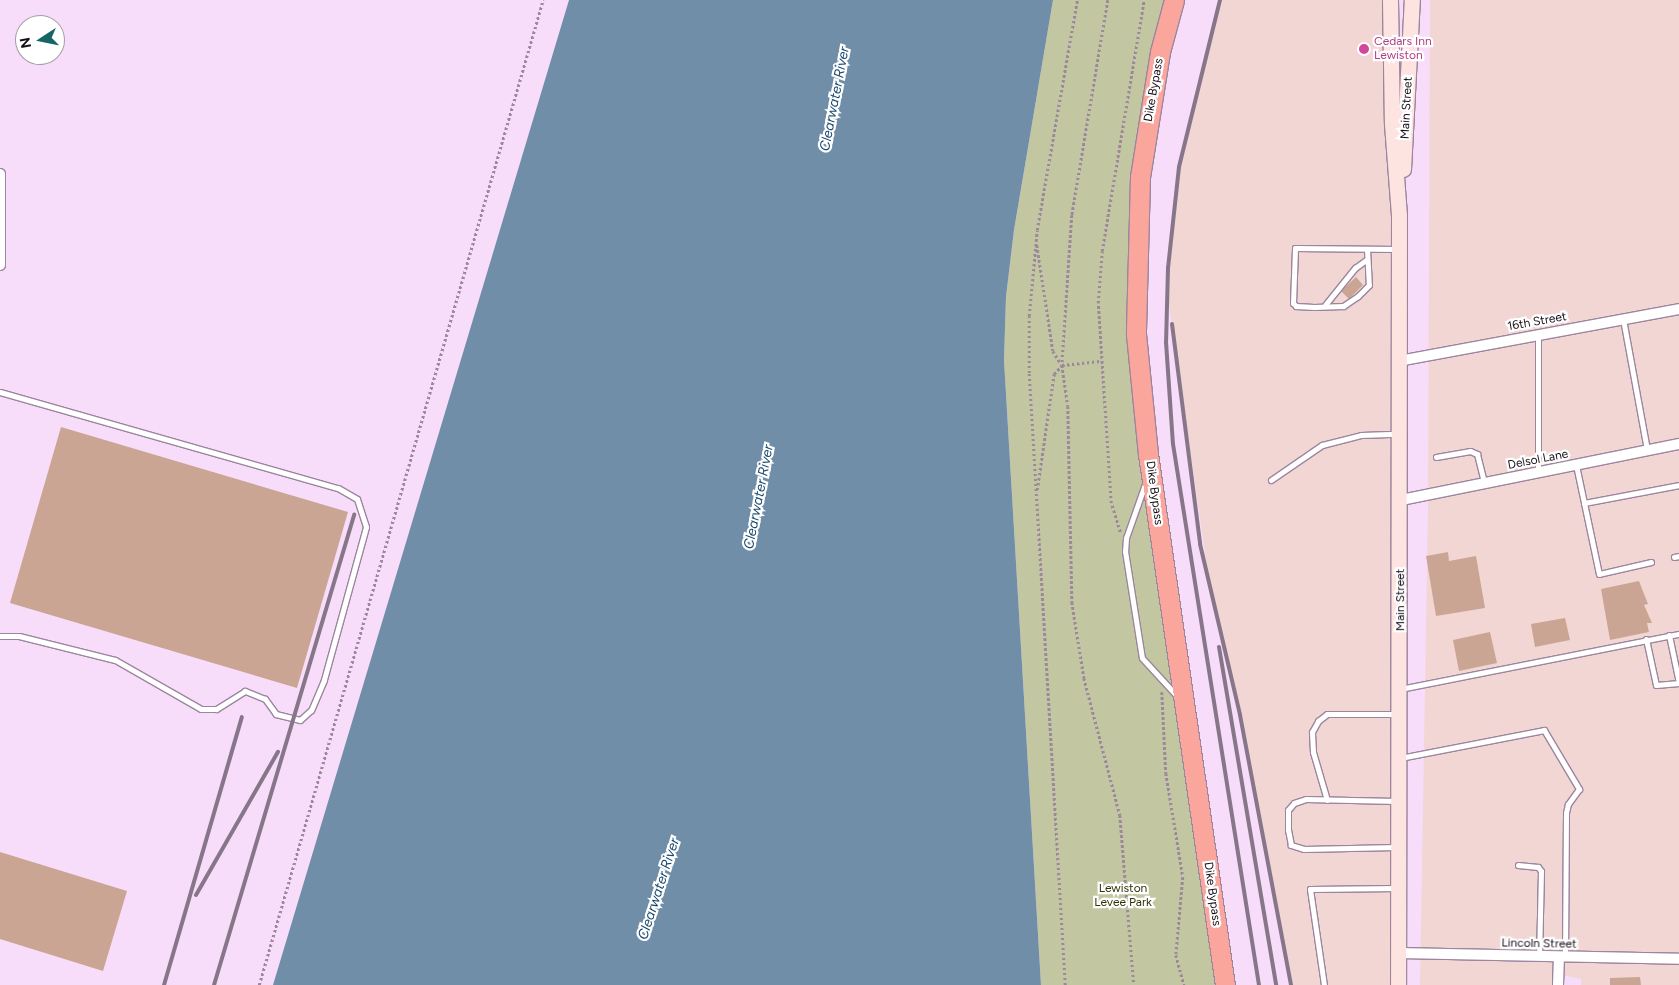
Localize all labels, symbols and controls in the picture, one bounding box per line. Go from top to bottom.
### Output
north arrow [15,15,65,65]
place label: Cedars Inn Lewiston [1374,35,1432,63]
text: N [16,36,35,50]
marker: Cedars Inn Lewiston [1358,43,1370,55]
water label: Clearwater River [817,45,853,153]
street label: Dike Bypass [1141,57,1167,123]
street label: Main Street [1398,77,1416,139]
street label: 16th Street [1506,310,1568,334]
water label: Clearwater River [741,443,777,551]
street label: Delsol Lane [1507,447,1569,473]
street label: Dike Bypass [1142,460,1166,526]
street label: Main Street [1394,569,1408,631]
water label: Clearwater River [635,836,683,942]
street label: Dike Bypass [1200,861,1224,927]
park label: Lewiston Levee Park [1094,882,1152,910]
street label: Lincoln Street [1501,936,1577,952]

